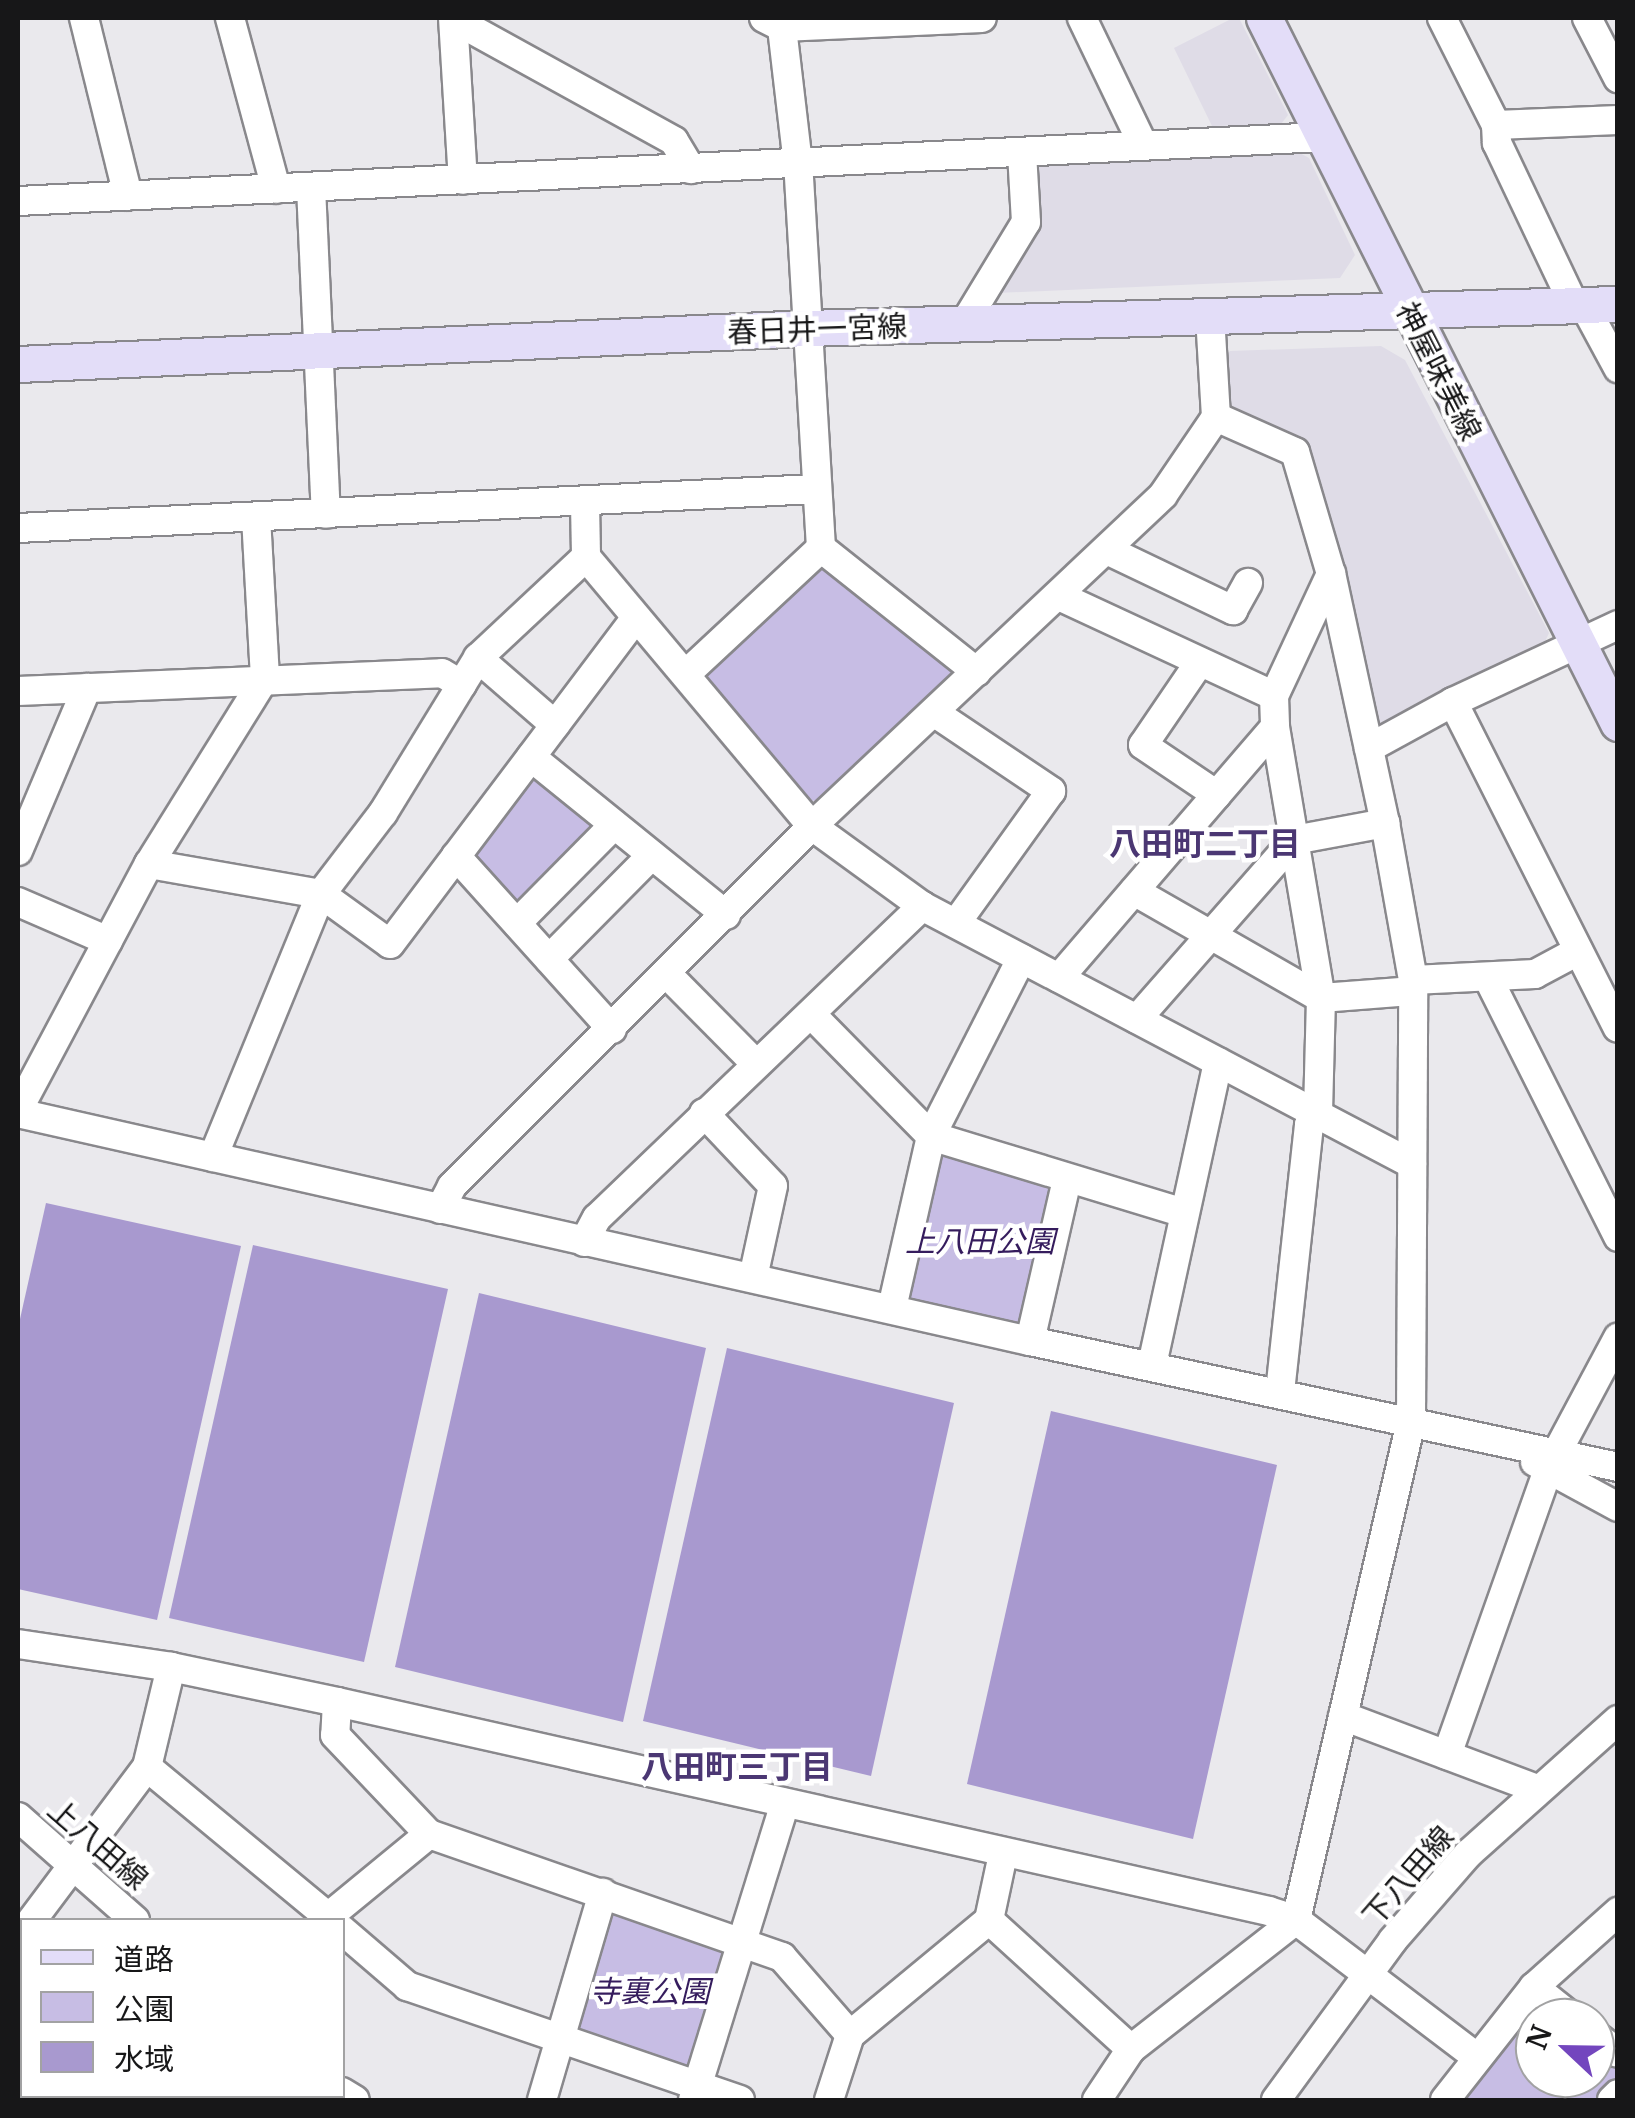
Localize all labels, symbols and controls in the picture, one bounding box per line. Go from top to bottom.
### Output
street label: 神屋味美線 [1389,296,1489,446]
street label: 春日井一宮線 [726,308,908,350]
district label: 八田町二丁目 [1109,825,1301,863]
park label: 上八田公園 [905,1223,1055,1259]
district label: 八田町三丁目 [641,1748,833,1786]
street label: 上八田線 [41,1791,155,1897]
street label: 下八田線 [1355,1819,1461,1933]
legend [20,1918,345,2098]
text: 道路 [114,1940,174,1978]
park label: 寺裏公園 [590,1973,710,2009]
text: 公園 [114,1990,174,2028]
north arrow [1515,1998,1615,2098]
text: N [1518,2021,1560,2055]
text: 水域 [114,2040,174,2078]

